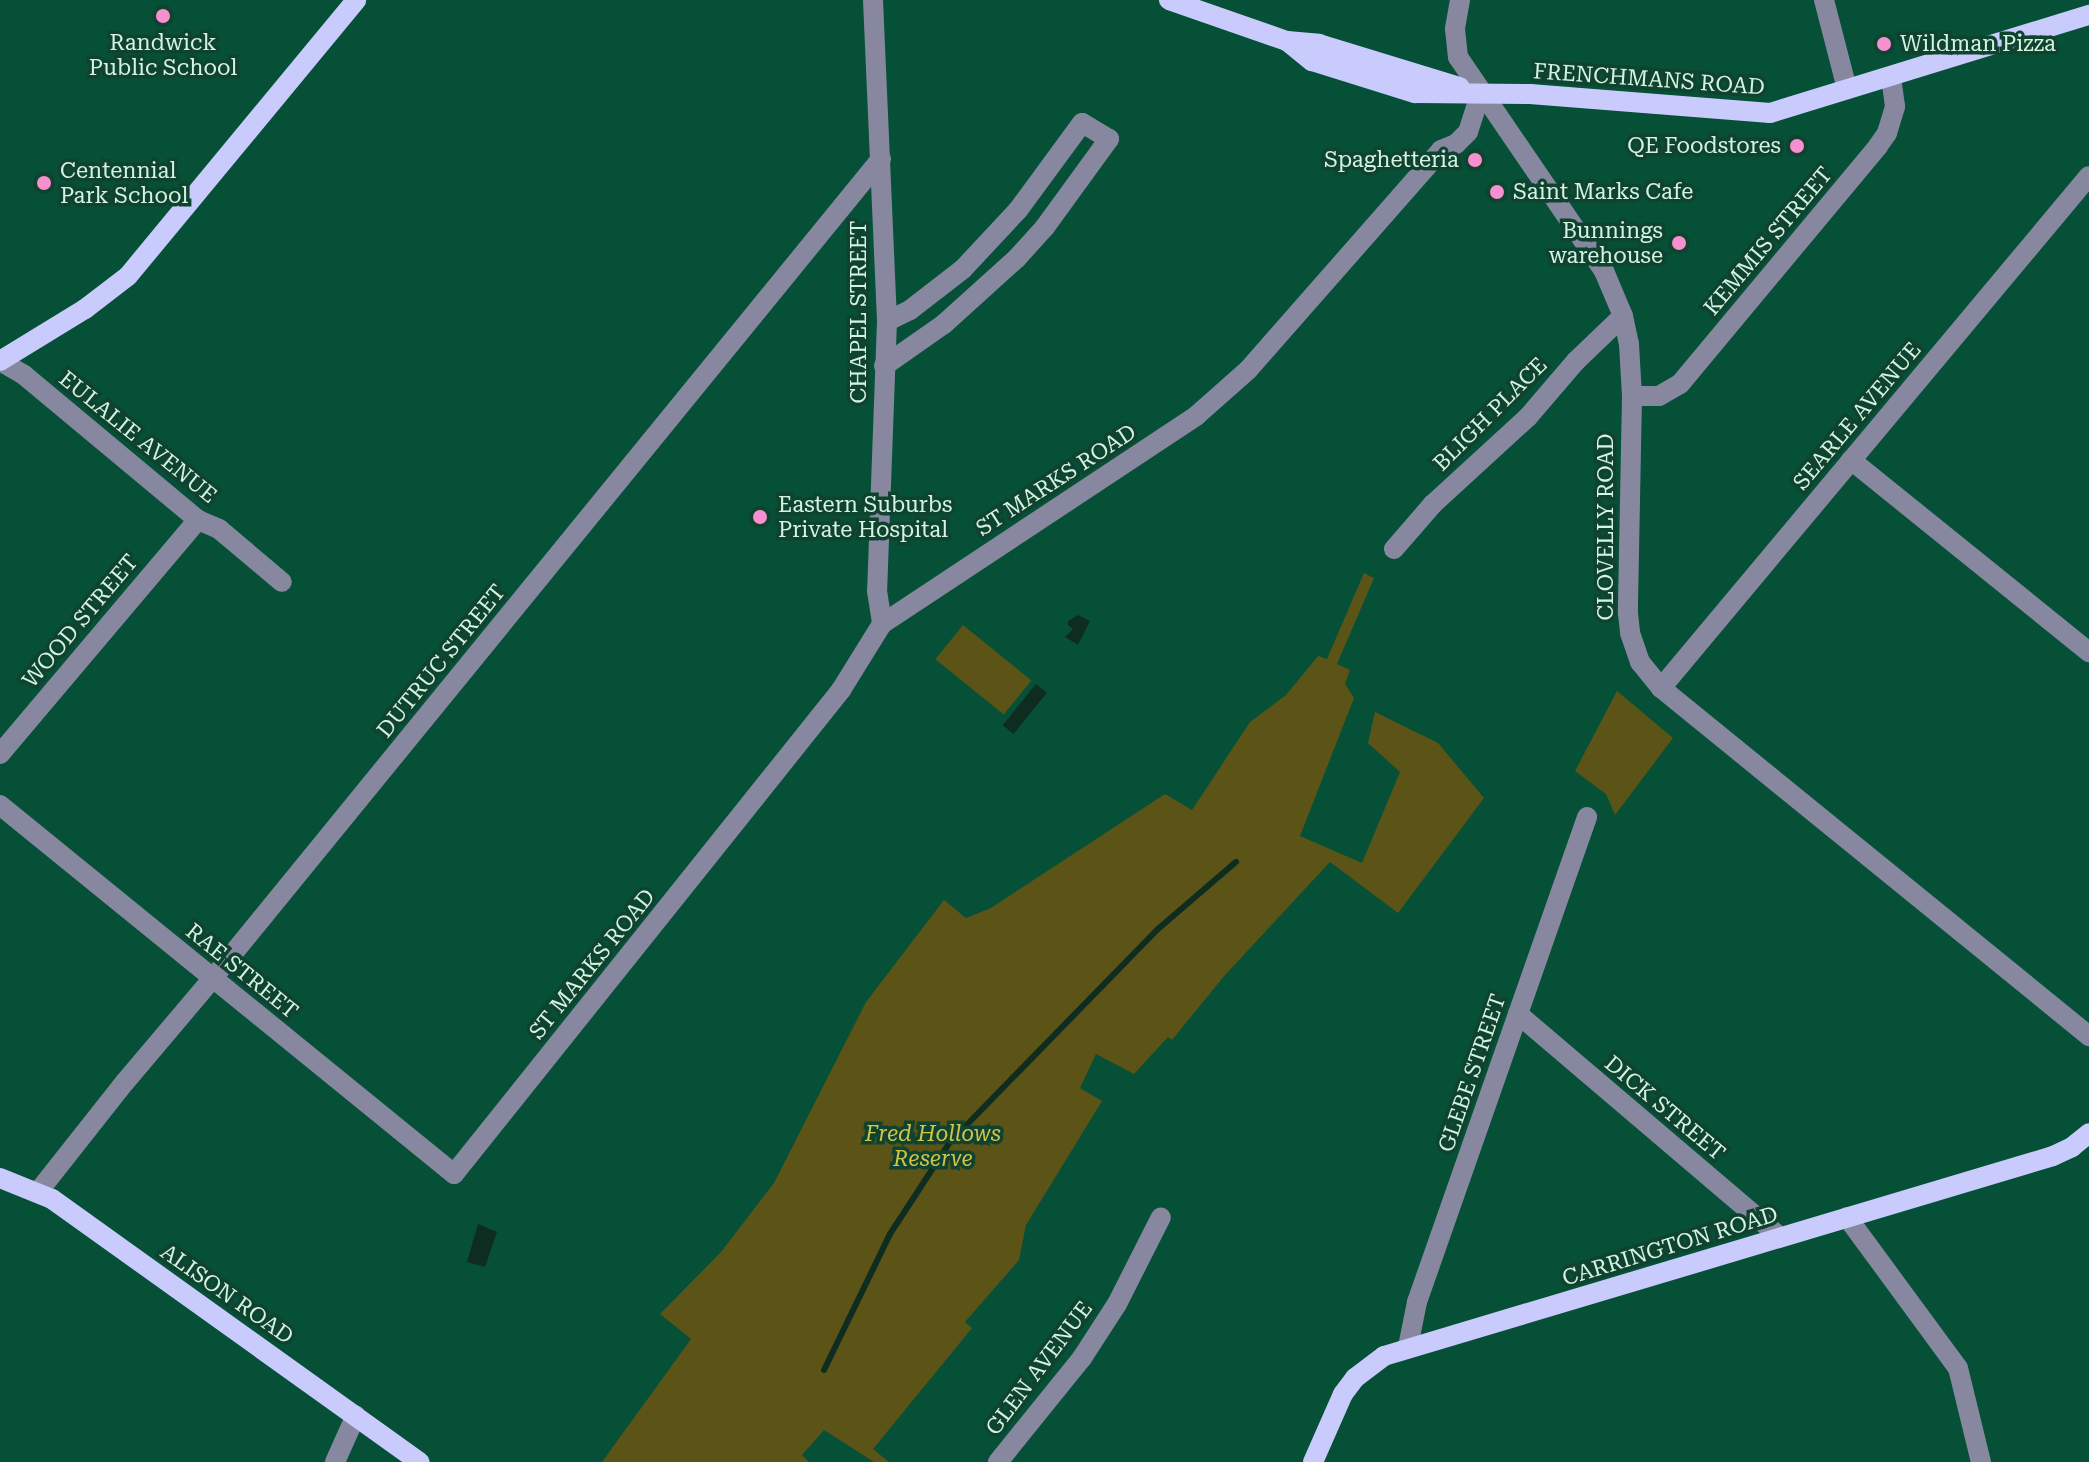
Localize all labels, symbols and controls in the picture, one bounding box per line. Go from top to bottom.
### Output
marker: Randwick Public School [154,7,172,25]
place label: Randwick Public School [89,29,237,80]
place label: Wildman Pizza [1900,31,2056,57]
marker: Wildman Pizza [1875,35,1893,53]
street label: FRENCHMANS ROAD [1532,58,1766,100]
place label: QE Foodstores [1627,133,1781,159]
marker: QE Foodstores [1788,137,1806,155]
place label: Spaghetteria [1324,147,1459,173]
marker: Spaghetteria [1466,151,1484,169]
place label: Centennial Park School [60,157,188,208]
street label: KEMMIS STREET [1698,161,1838,321]
marker: Centennial Park School [35,174,53,192]
place label: Saint Marks Cafe [1513,179,1693,205]
marker: Saint Marks Cafe [1488,183,1506,201]
place label: Bunnings warehouse [1549,217,1663,268]
street label: CHAPEL STREET [846,221,872,403]
marker: Bunnings warehouse [1670,234,1688,252]
street label: SEARLE AVENUE [1788,337,1926,495]
street label: BLIGH PLACE [1428,352,1552,476]
street label: EULALIE AVENUE [54,365,222,509]
street label: ST MARKS ROAD [971,418,1141,542]
street label: CLOVELLY ROAD [1593,433,1619,621]
place label: Eastern Suburbs Private Hospital [778,491,952,542]
marker: Eastern Suburbs Private Hospital [749,506,771,528]
street label: WOOD STREET [17,549,143,693]
street label: DUTRUC STREET [371,579,511,743]
street label: ST MARKS ROAD [523,884,661,1044]
street label: RAE STREET [181,918,303,1024]
street label: GLEBE STREET [1433,991,1511,1155]
street label: DICK STREET [1600,1050,1730,1166]
park label: Fred Hollows Reserve [865,1120,1001,1172]
street label: CARRINGTON ROAD [1559,1201,1781,1291]
street label: ALISON ROAD [156,1238,298,1350]
street label: GLEN AVENUE [980,1296,1098,1440]

